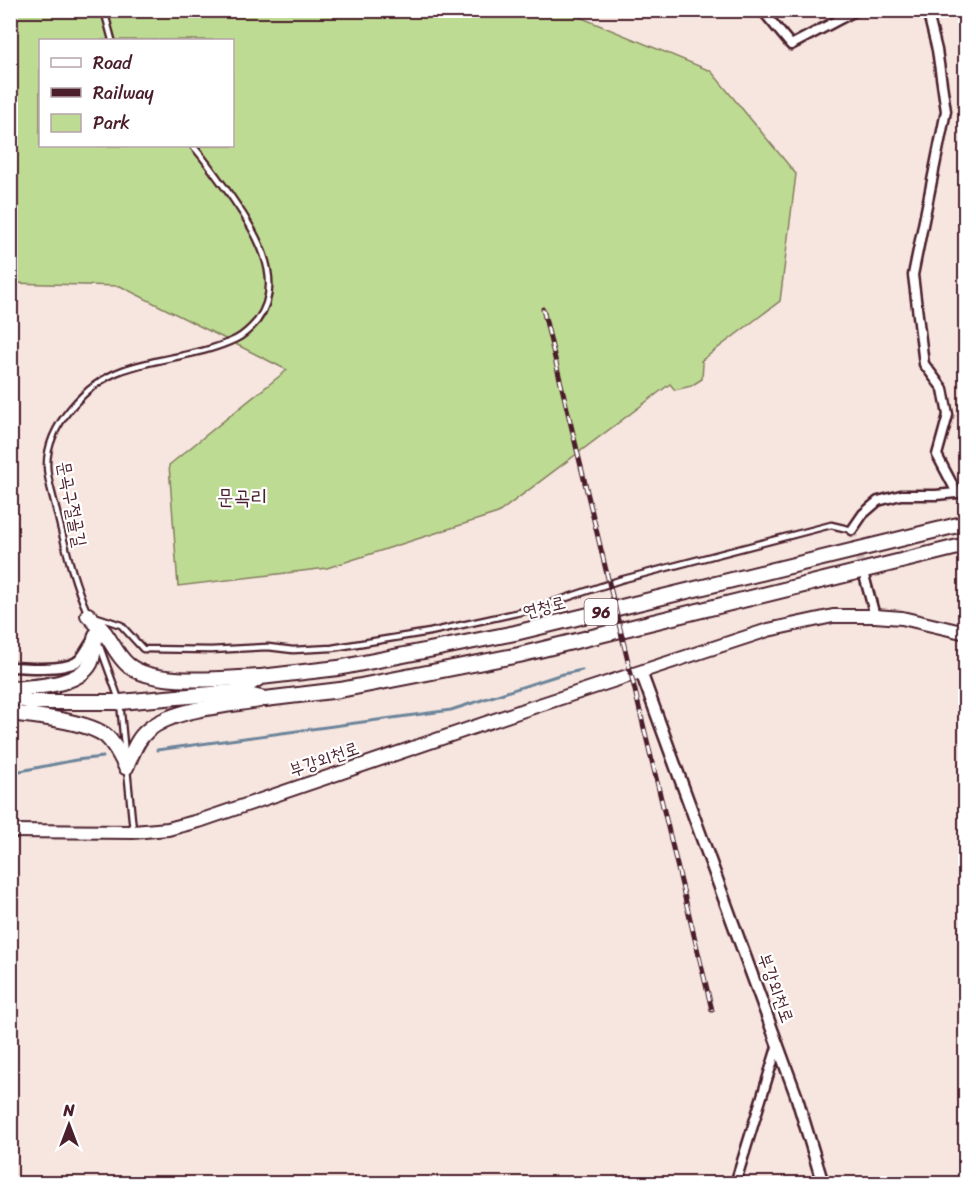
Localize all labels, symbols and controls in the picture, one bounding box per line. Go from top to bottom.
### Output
legend [39,39,234,147]
text: Road [93,47,133,79]
text: Railway [93,77,155,109]
text: Park [93,107,130,139]
street label: 문곡구절골길 [48,458,96,550]
district label: 문곡리 [217,478,267,516]
street label: 연청로 [519,586,569,628]
road number: 96 [584,599,618,625]
street label: 부강외천로 [285,732,363,786]
street label: 부강외천로 [749,949,803,1027]
north arrow [39,1095,99,1155]
text: N [62,1096,75,1125]

